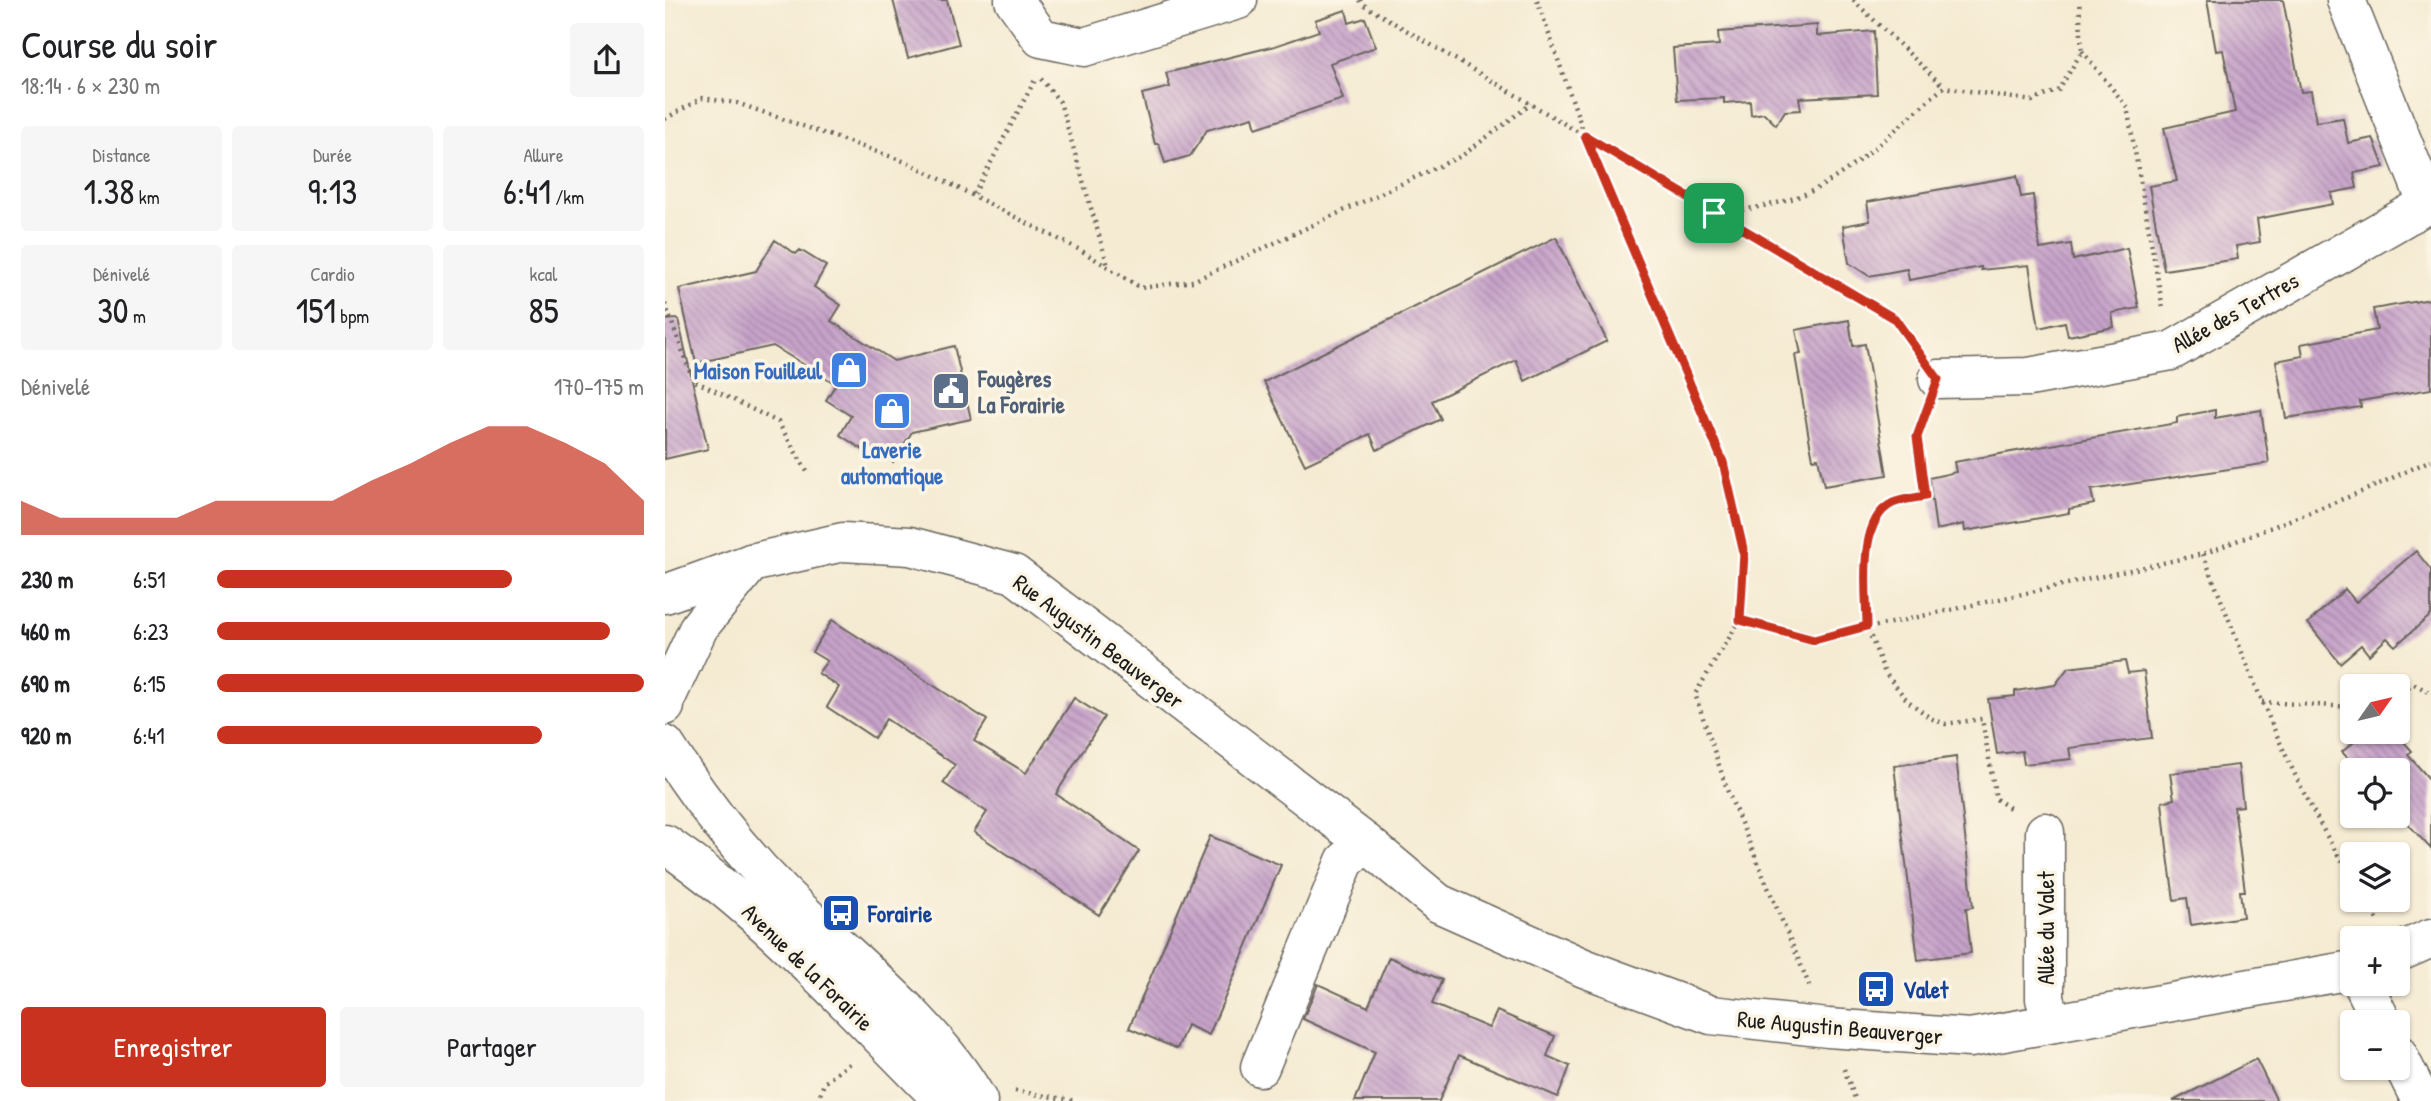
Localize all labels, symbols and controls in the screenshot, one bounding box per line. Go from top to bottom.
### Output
text: Course du soir [21,18,217,70]
button: share [570,23,644,97]
text: 18:14 · 6 × 230 m [21,70,160,101]
text: Distance [92,142,151,168]
text: Durée [313,142,352,168]
text: Allure [524,142,563,168]
text: 1.38 [83,168,134,215]
text: 9:13 [308,168,357,215]
text: 6:41 [503,168,551,215]
pin [1684,183,1744,243]
text: km [134,184,160,210]
text: /km [551,184,584,210]
icon: arrive [1695,194,1733,232]
text: Dénivelé [93,261,150,287]
text: Cardio [310,261,355,287]
text: kcal [530,261,557,287]
street label: Allée des Tertres [2166,264,2304,360]
text: 30 [97,287,129,334]
text: 151 [296,287,336,334]
text: 85 [529,287,558,334]
text: m [129,303,146,329]
text: bpm [336,303,369,329]
shop icon: Maison Fouilleul [828,349,870,391]
place label: Maison Fouilleul [694,355,823,386]
place label: Fougères La Forairie [977,363,1066,420]
public building icon: Fougères La Forairie [930,370,972,412]
text: Dénivelé [21,371,90,402]
text: 170–175 m [554,371,644,402]
shop icon: Laverie automatique [871,390,913,432]
place label: Laverie automatique [841,434,944,492]
text: 230 m [21,564,73,595]
text: 6:51 [133,564,166,595]
street label: Rue Augustin Beauverger [1007,567,1191,715]
text: 460 m [21,616,70,647]
text: 6:23 [133,616,169,647]
text: 690 m [21,668,70,699]
text: 6:15 [133,668,166,699]
north arrow [2340,674,2410,744]
map controls [2340,674,2410,1080]
text: 920 m [21,720,71,751]
text: 6:41 [133,720,165,751]
button: locate [2340,758,2410,828]
button: layers [2340,842,2410,912]
street label: Allée du Valet [2030,870,2061,985]
bus stop icon: Forairie [820,892,862,934]
street label: Avenue de la Forairie [736,896,880,1038]
place label: Forairie [867,898,933,929]
button: + [2340,926,2410,996]
bus stop icon: Valet [1855,968,1897,1010]
place label: Valet [1903,974,1949,1005]
street label: Rue Augustin Beauverger [1736,1003,1944,1051]
button: Enregistrer [21,1007,326,1087]
button: Partager [340,1007,644,1087]
button: − [2340,1010,2410,1080]

